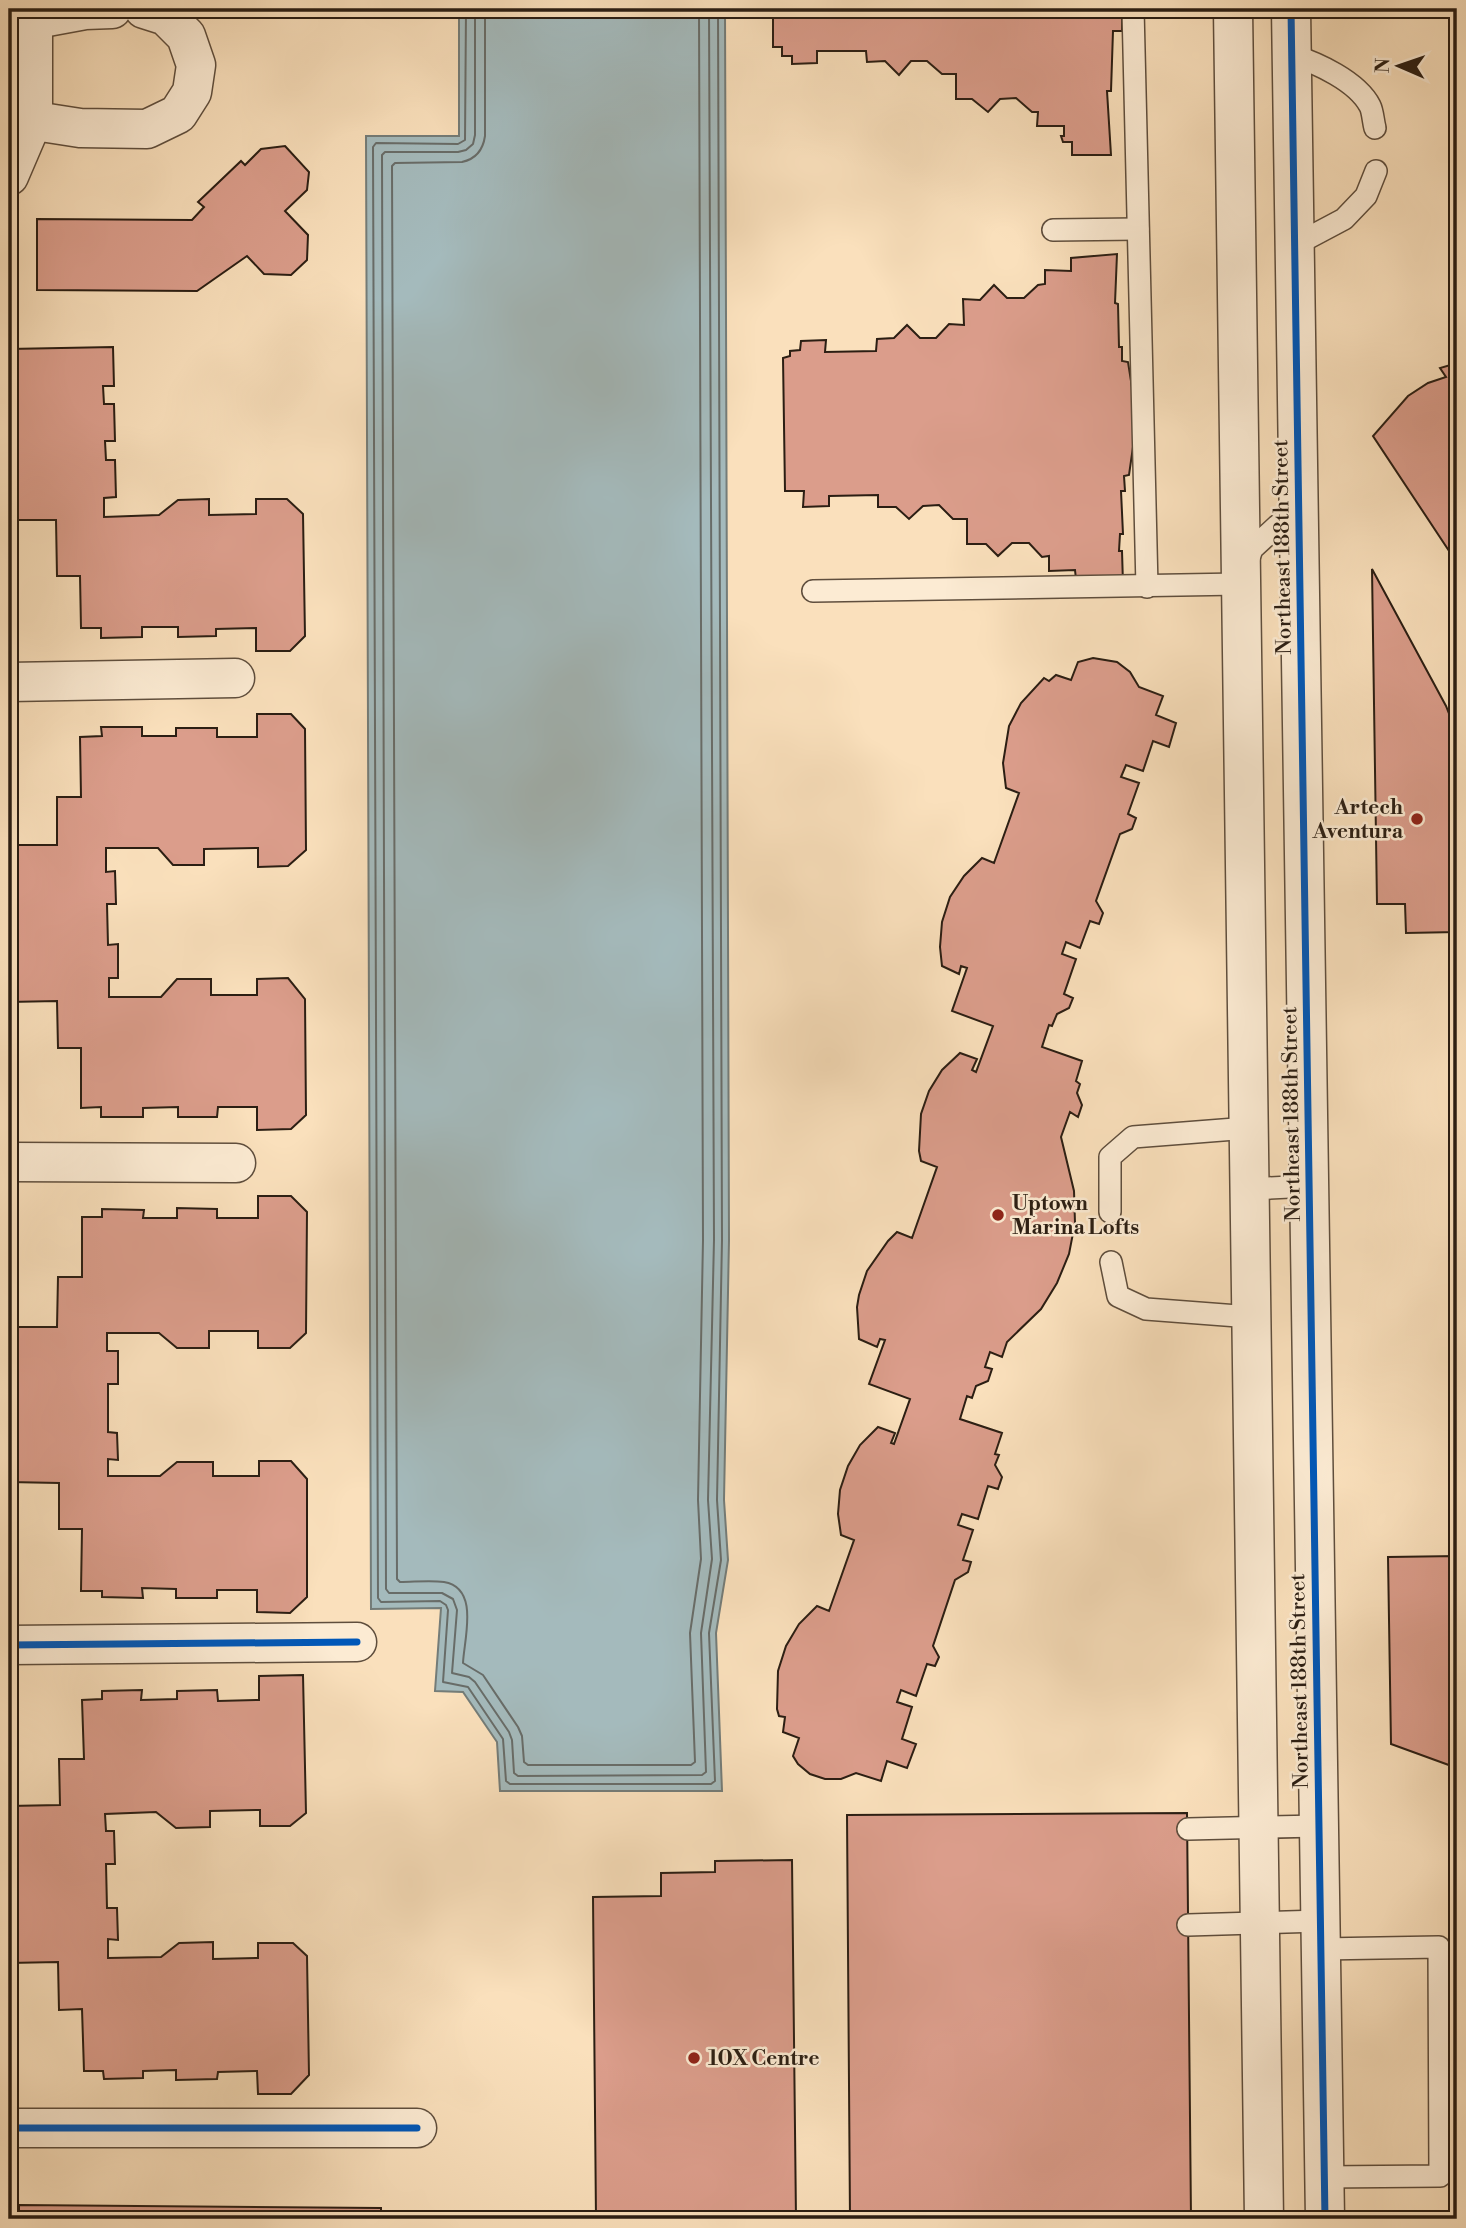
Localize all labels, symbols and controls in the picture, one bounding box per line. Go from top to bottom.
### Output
north arrow [1364,32,1434,102]
text: N [1371,58,1395,73]
street label: Northeast 188th Street [1268,439,1298,655]
place label: Artech Aventura [1311,795,1404,845]
marker: Artech Aventura [1409,811,1425,827]
street label: Northeast 188th Street [1277,1006,1307,1222]
place label: Uptown Marina Lofts [1012,1191,1139,1241]
marker: Uptown Marina Lofts [990,1207,1006,1223]
street label: Northeast 188th Street [1285,1573,1315,1789]
place label: 10X Centre [708,2046,819,2072]
marker: 10X Centre [686,2050,702,2066]

